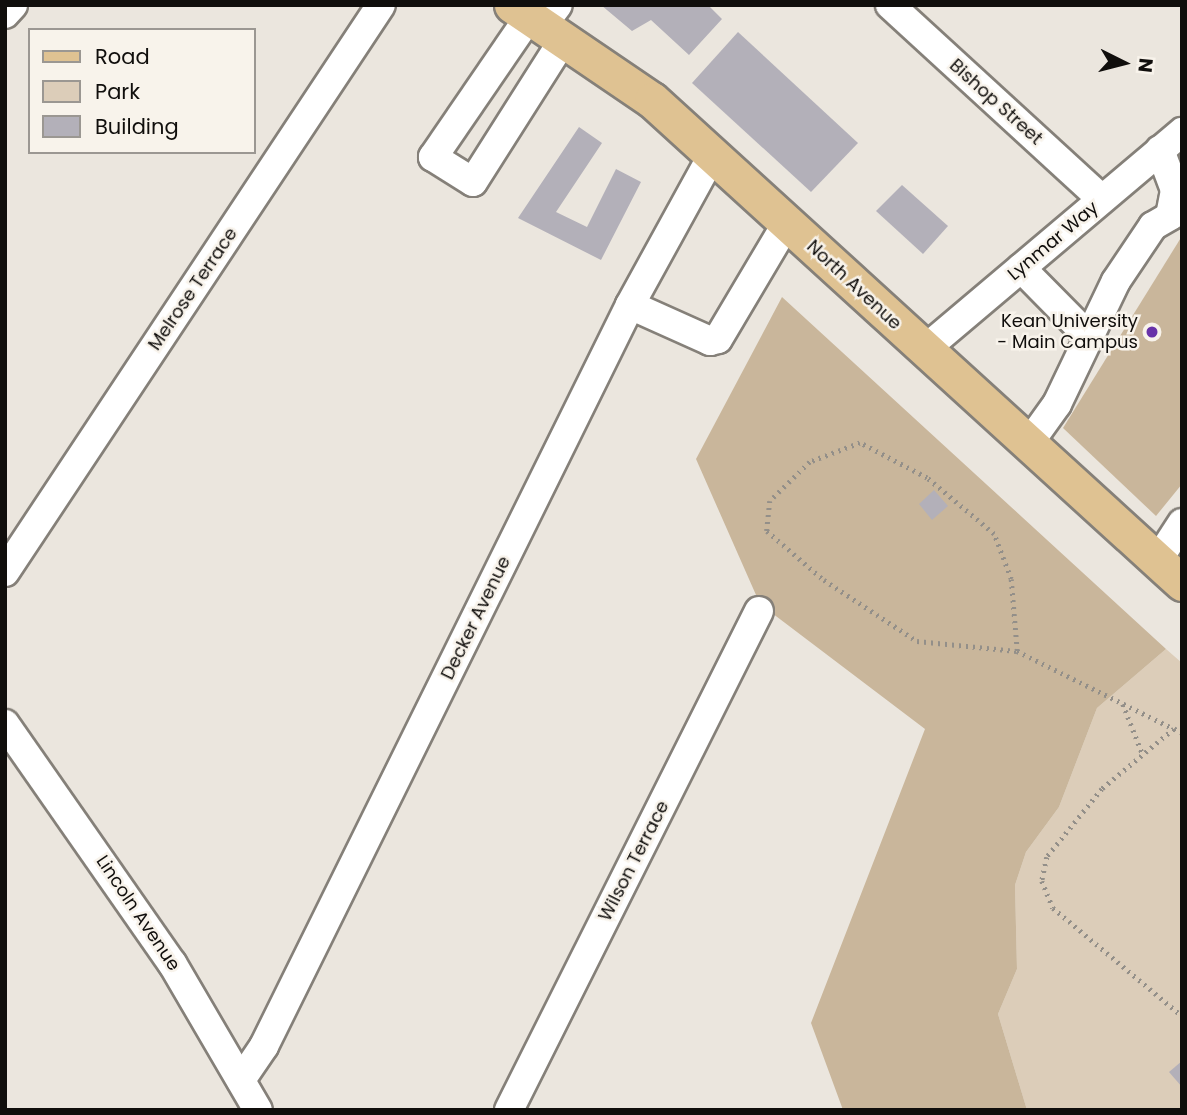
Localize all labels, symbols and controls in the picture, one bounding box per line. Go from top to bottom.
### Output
legend [28,28,256,154]
north arrow [1089,28,1159,98]
text: Road [95,42,150,71]
street label: Bishop Street [945,55,1047,149]
text: N [1131,57,1160,74]
text: Park [95,77,140,106]
text: Building [95,112,179,141]
street label: Lynmar Way [1003,197,1103,285]
street label: Melrose Terrace [144,224,242,354]
street label: North Avenue [802,236,906,334]
place label: Kean University - Main Campus [997,311,1138,354]
marker: Kean University - Main Campus [1144,324,1160,340]
street label: Decker Avenue [437,553,515,683]
street label: Wilson Terrace [594,797,674,925]
street label: Lincoln Avenue [91,851,185,975]

